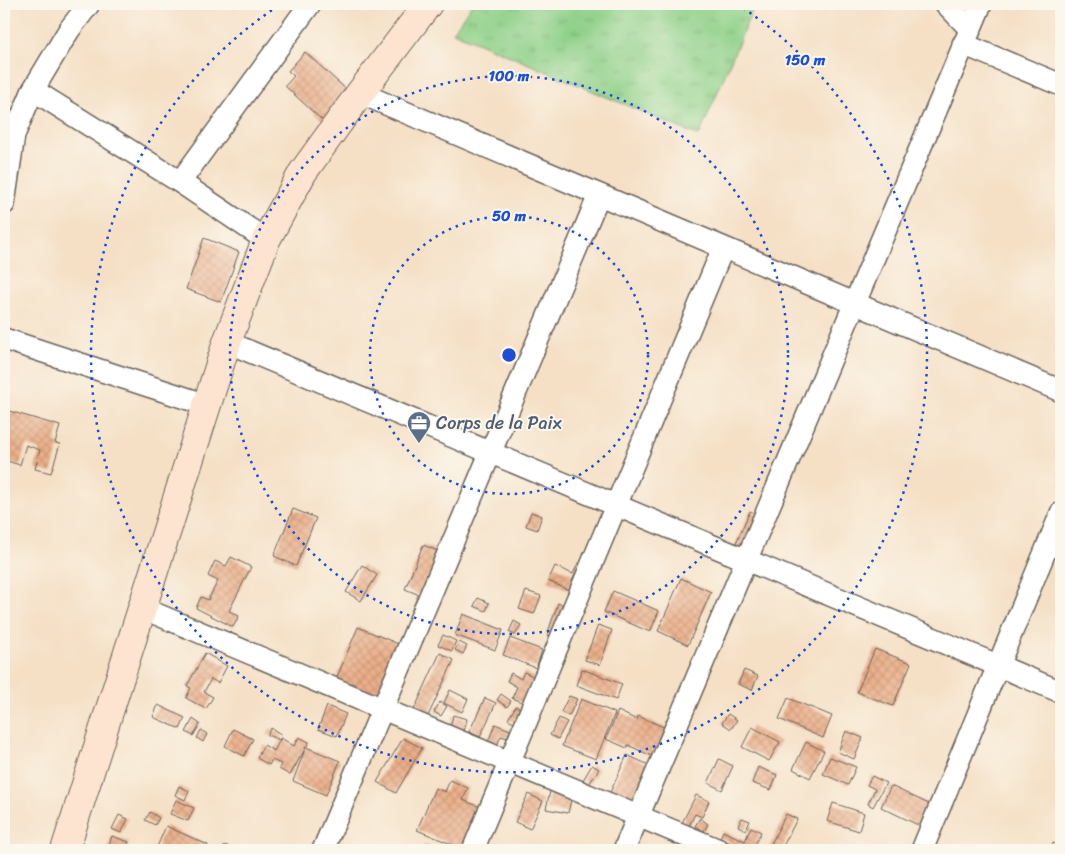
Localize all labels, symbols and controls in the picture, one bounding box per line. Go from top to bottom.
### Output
text: 150 m [785,47,826,73]
text: 100 m [489,63,530,89]
text: 50 m [492,203,527,229]
centre of rings [500,346,518,364]
place label: Corps de la Paix [436,407,563,439]
office icon: Corps de la Paix [406,410,432,444]

